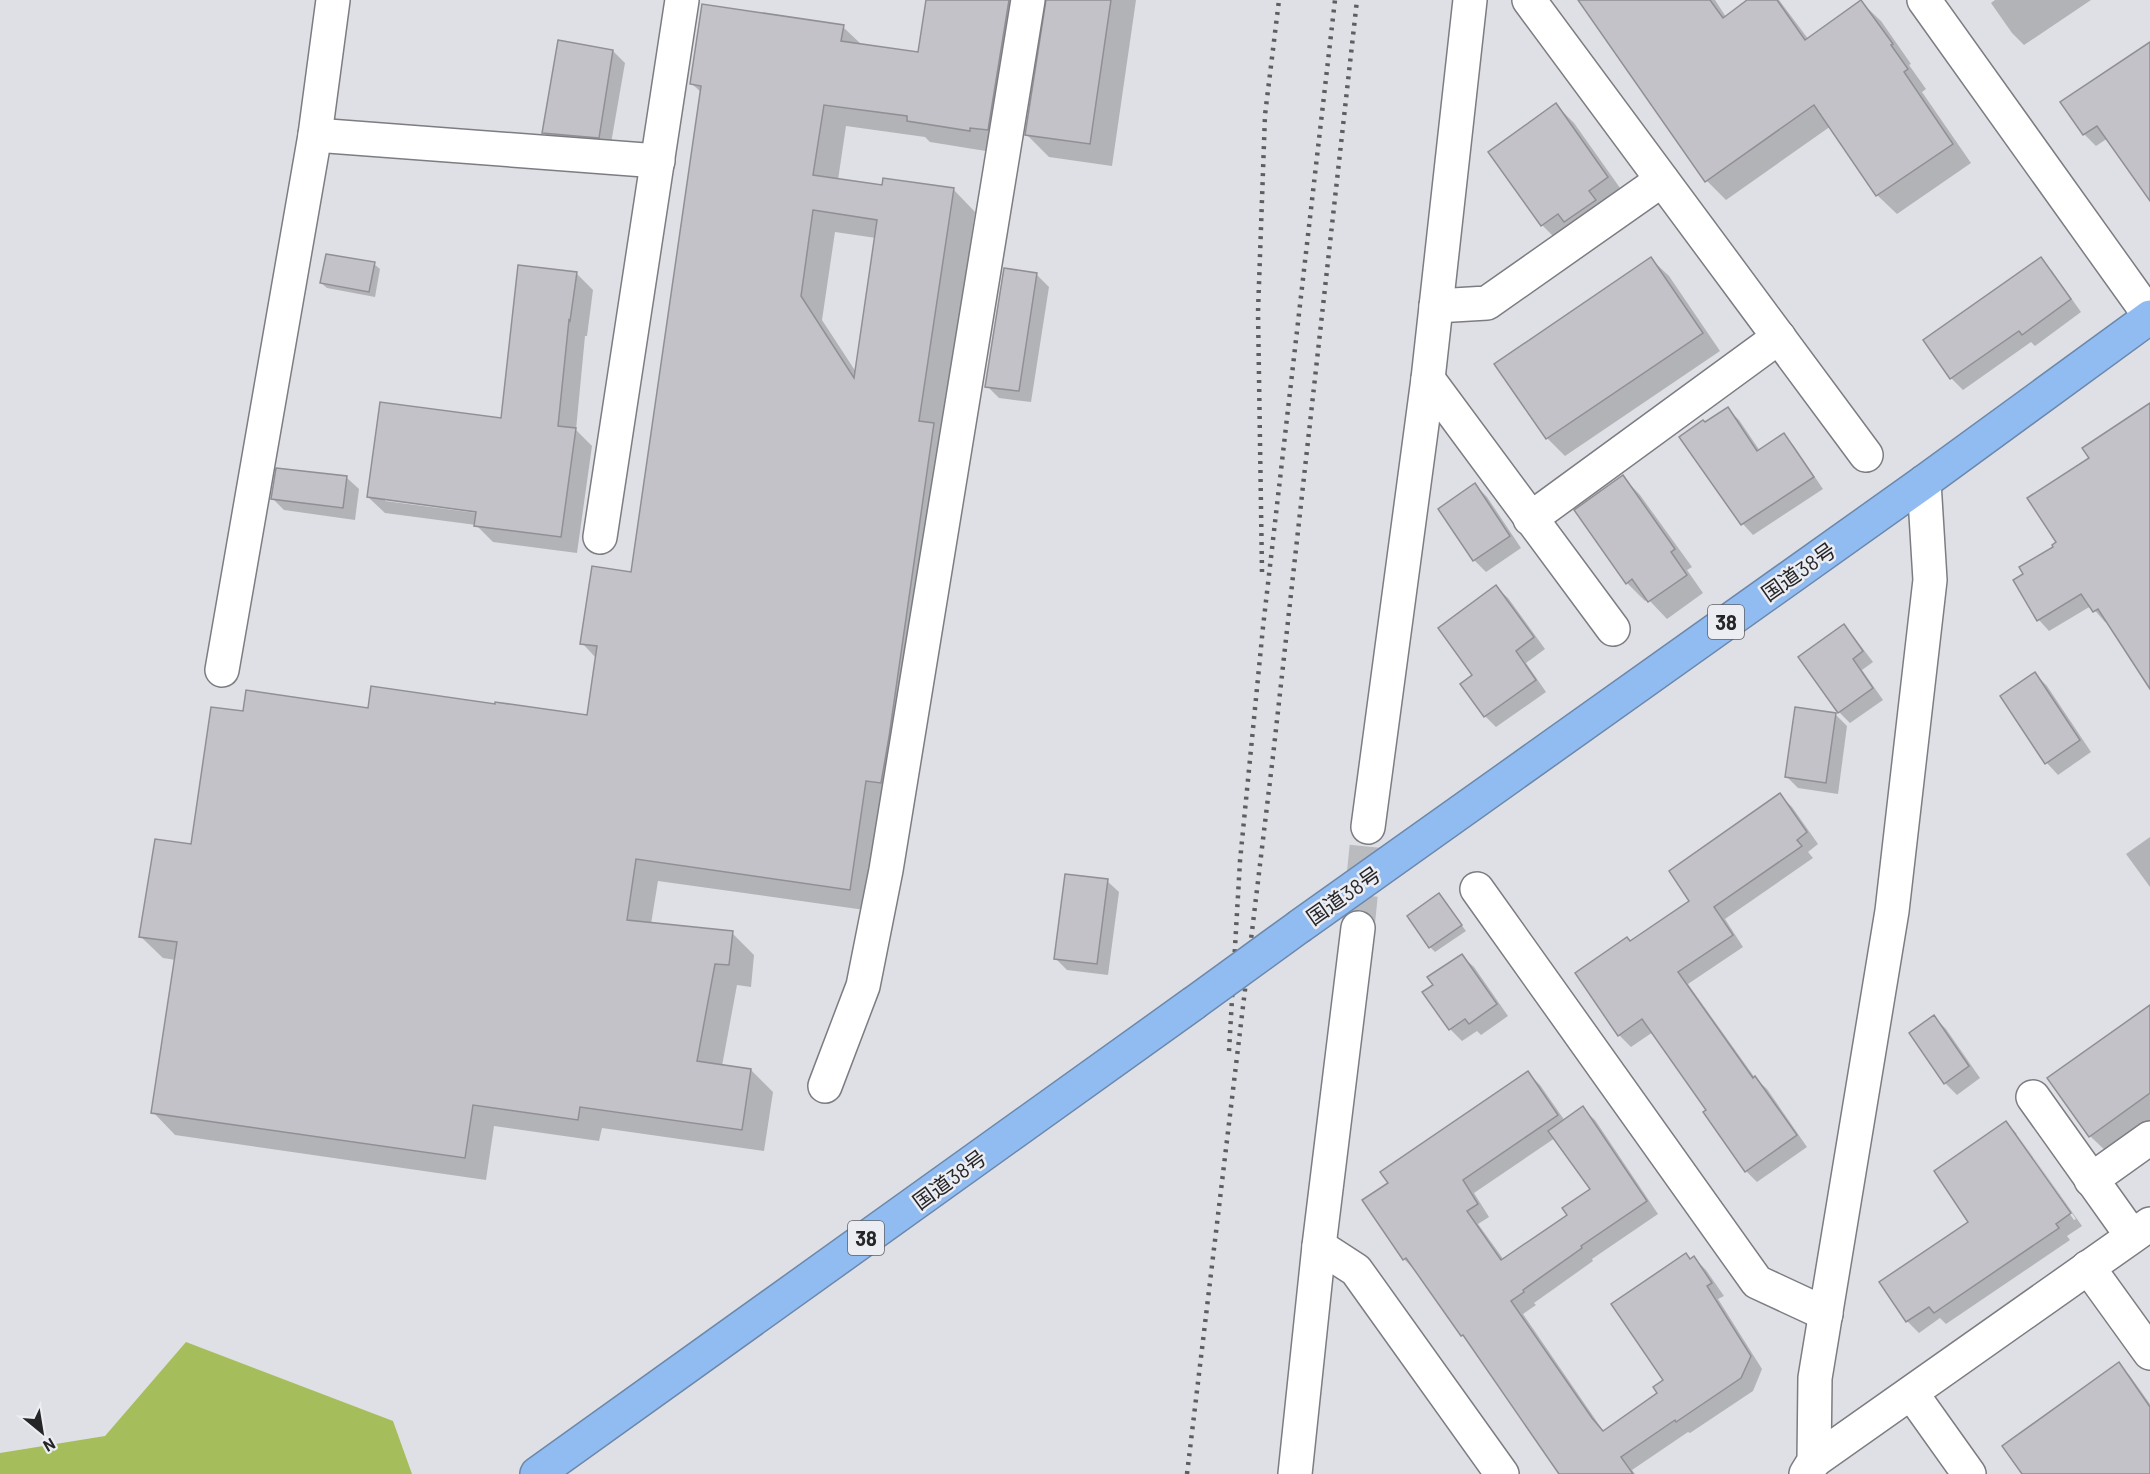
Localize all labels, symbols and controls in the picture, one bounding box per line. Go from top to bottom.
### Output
street label: 国道38号 [1756,536,1840,606]
road number: 38 [1708,605,1744,639]
street label: 国道38号 [1301,860,1385,930]
street label: 国道38号 [907,1144,991,1214]
road number: 38 [848,1221,884,1255]
north arrow [12,1402,72,1462]
text: N [40,1435,59,1456]

